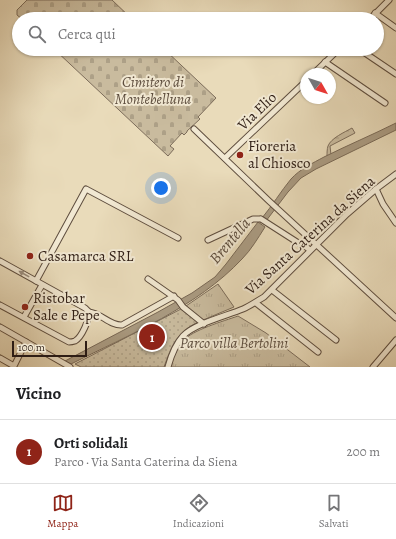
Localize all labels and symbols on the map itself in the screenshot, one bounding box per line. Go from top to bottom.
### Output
north arrow [300,68,336,104]
park label: Cimitero di Montebelluna [115,72,191,109]
street label: Via Elio [232,87,281,135]
place label: Fioreria al Chiosco [248,136,310,173]
marker: Fioreria al Chiosco [235,150,245,160]
street label: Via Santa Caterina da Siena [240,171,379,300]
your location [151,178,171,198]
water label: Brentella [204,213,256,269]
place label: Casamarca SRL [38,246,134,266]
marker: Casamarca SRL [25,251,35,261]
one-way arrow [18,271,30,278]
place label: Ristobar Sale e Pepe [33,288,100,325]
marker: Ristobar Sale e Pepe [20,302,30,312]
pin: 1 [139,322,165,352]
park label: Parco villa Bertolini [180,333,288,353]
scale bar [12,339,87,358]

